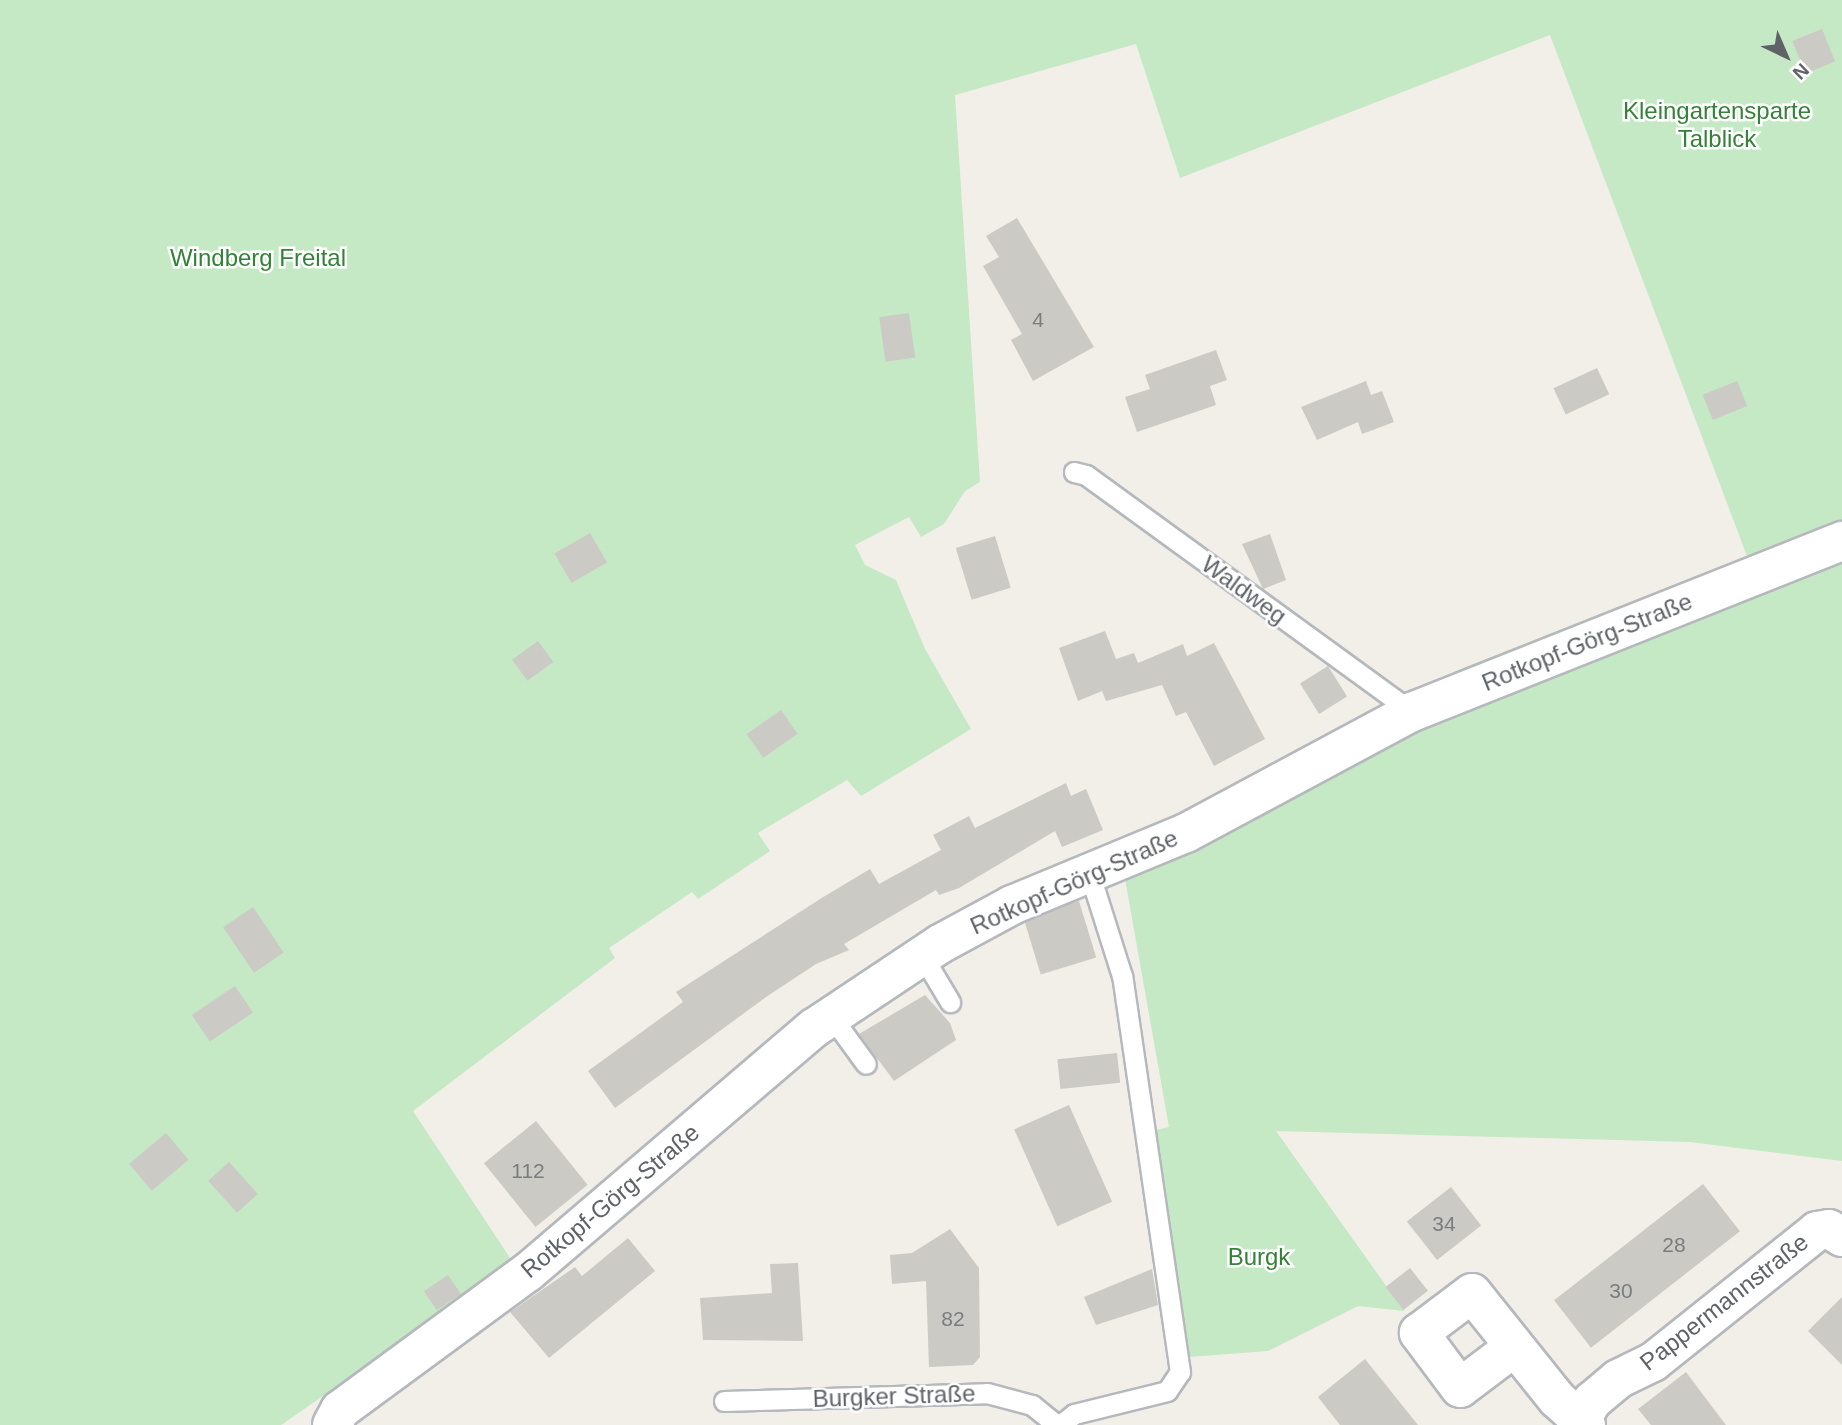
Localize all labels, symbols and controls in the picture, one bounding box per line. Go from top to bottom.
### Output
north arrow [1751,21,1821,91]
text: N [1789,59,1813,84]
park label: Kleingartensparte Talblick [1623,97,1811,153]
park label: Windberg Freital [170,244,346,272]
house number: 4 [1032,307,1044,333]
street label: Waldweg [1196,550,1292,630]
street label: Rotkopf-Görg-Straße [1478,587,1696,697]
street label: Rotkopf-Görg-Straße [966,823,1182,941]
street label: Rotkopf-Görg-Straße [515,1118,705,1284]
house number: 112 [511,1158,545,1184]
house number: 34 [1432,1211,1456,1237]
street label: Pappermannstraße [1634,1227,1814,1377]
house number: 28 [1662,1232,1686,1258]
park label: Burgk [1228,1243,1290,1271]
house number: 30 [1609,1278,1633,1304]
house number: 82 [941,1306,965,1332]
street label: Burgker Straße [812,1379,976,1413]

